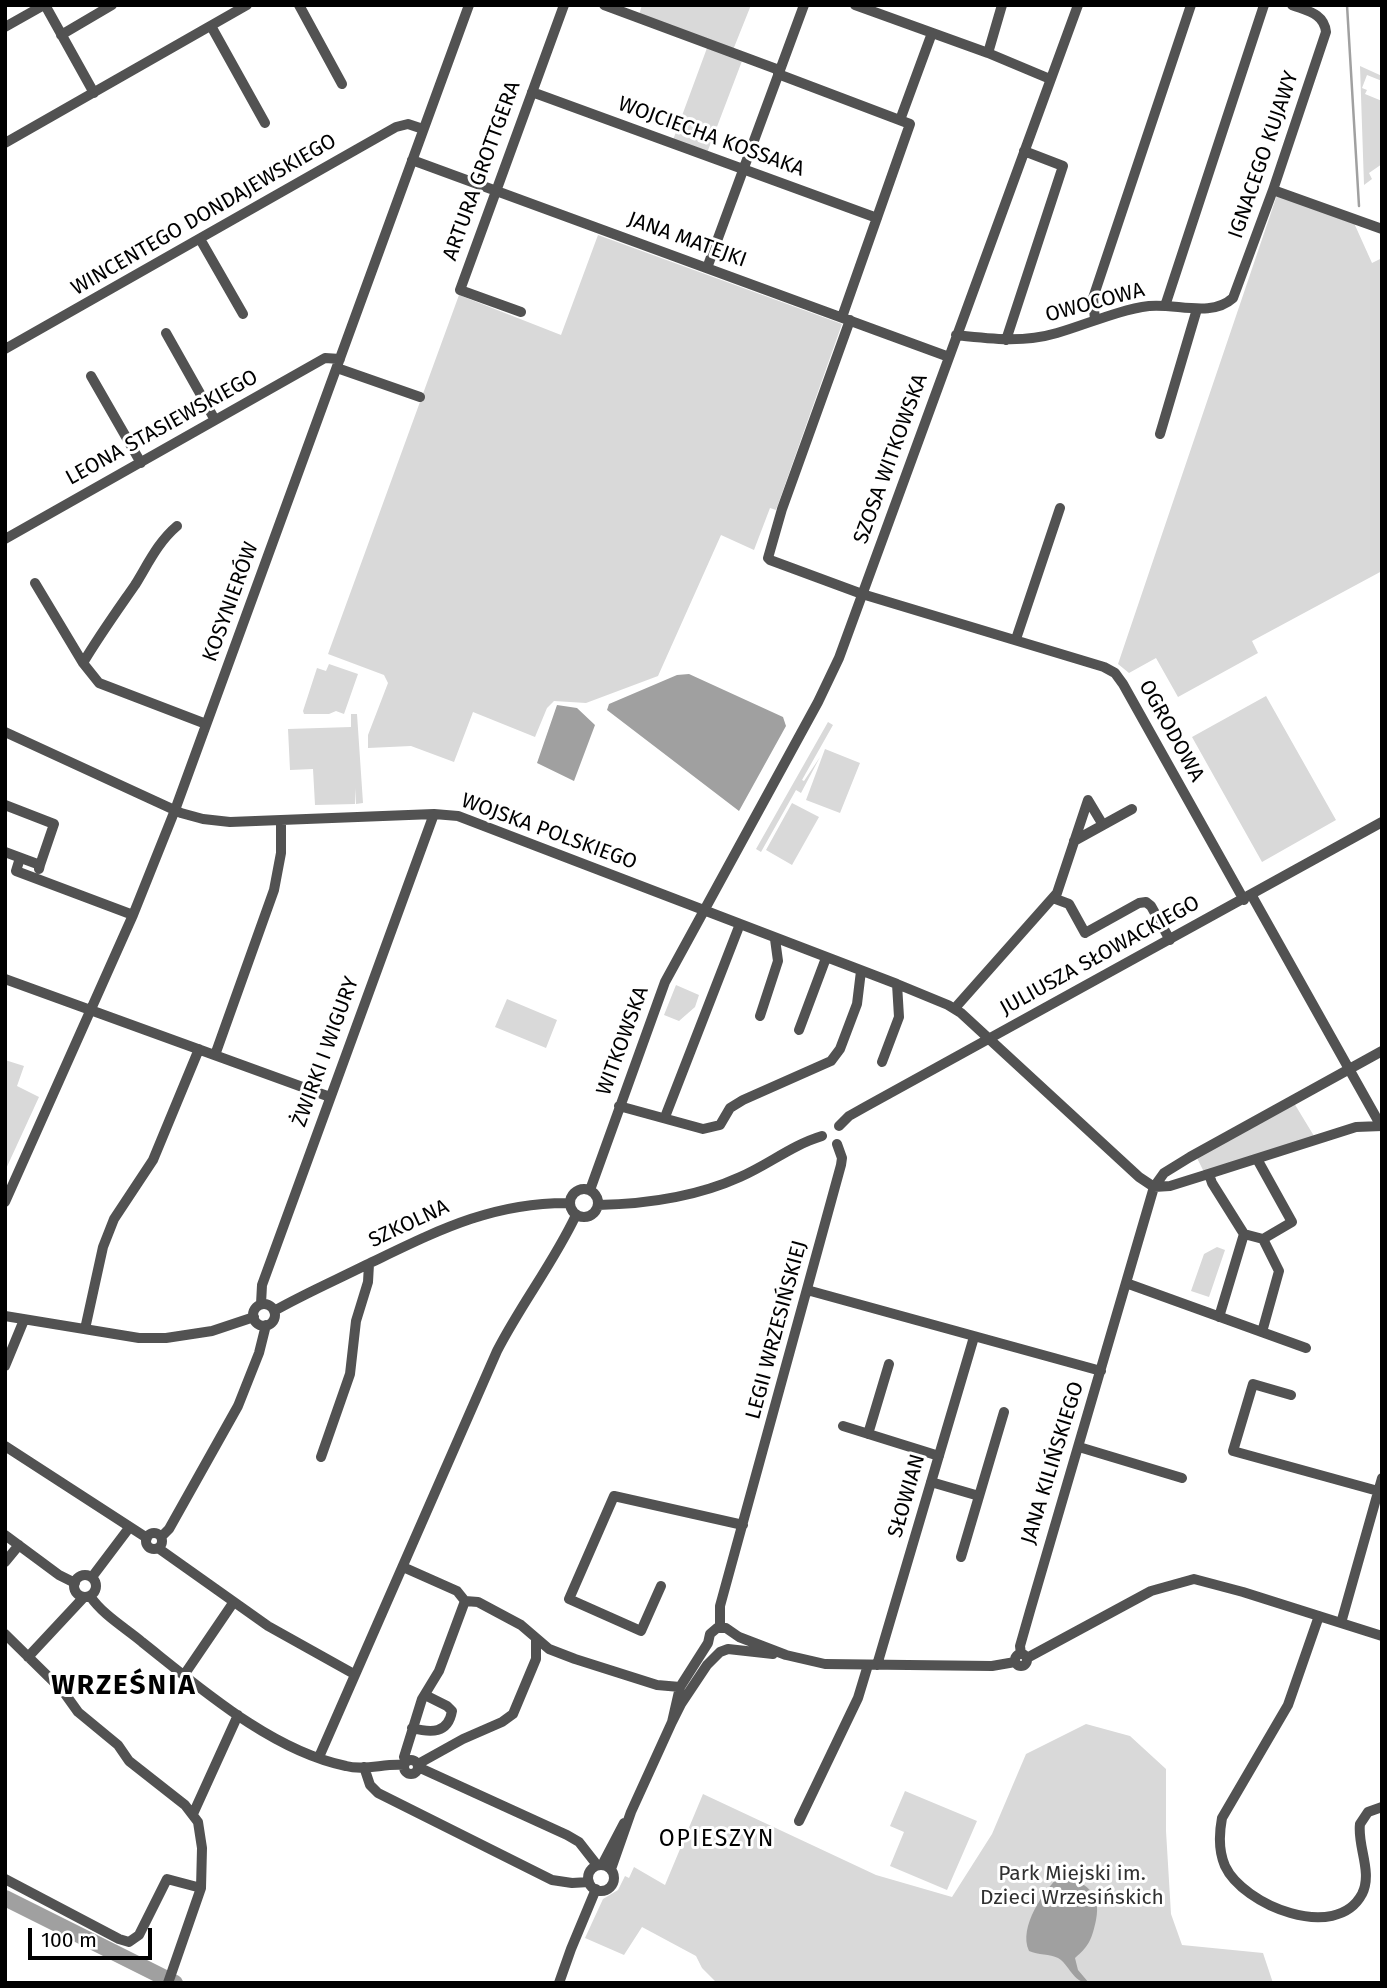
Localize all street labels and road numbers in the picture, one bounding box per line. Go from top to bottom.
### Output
street label: IGNACEGO KUJAWY [1224,68,1304,242]
street label: ARTURA GROTTGERA [438,78,526,264]
street label: WOJCIECHA KOSSAKA [614,92,808,182]
street label: WINCENTEGO DONDAJEWSKIEGO [67,129,341,301]
street label: JANA MATEJKI [624,207,750,273]
street label: OWOCOWA [1043,278,1147,328]
street label: LEONA STASIEWSKIEGO [62,365,262,491]
street label: SZOSA WITKOWSKA [849,371,933,547]
street label: KOSYNIERÓW [198,539,264,665]
street label: OGRODOWA [1133,676,1209,786]
street label: WOJSKA POLSKIEGO [458,788,640,876]
street label: JULIUSZA SŁOWACKIEGO [996,891,1204,1021]
street label: ŻWIRKI I WIGURY [287,974,365,1130]
street label: WITKOWSKA [592,983,654,1099]
street label: SZKOLNA [365,1195,453,1253]
street label: LEGII WRZESIŃSKIEJ [741,1238,813,1422]
street label: JANA KILIŃSKIEGO [1016,1379,1090,1547]
street label: SŁOWIAN [883,1451,931,1541]

